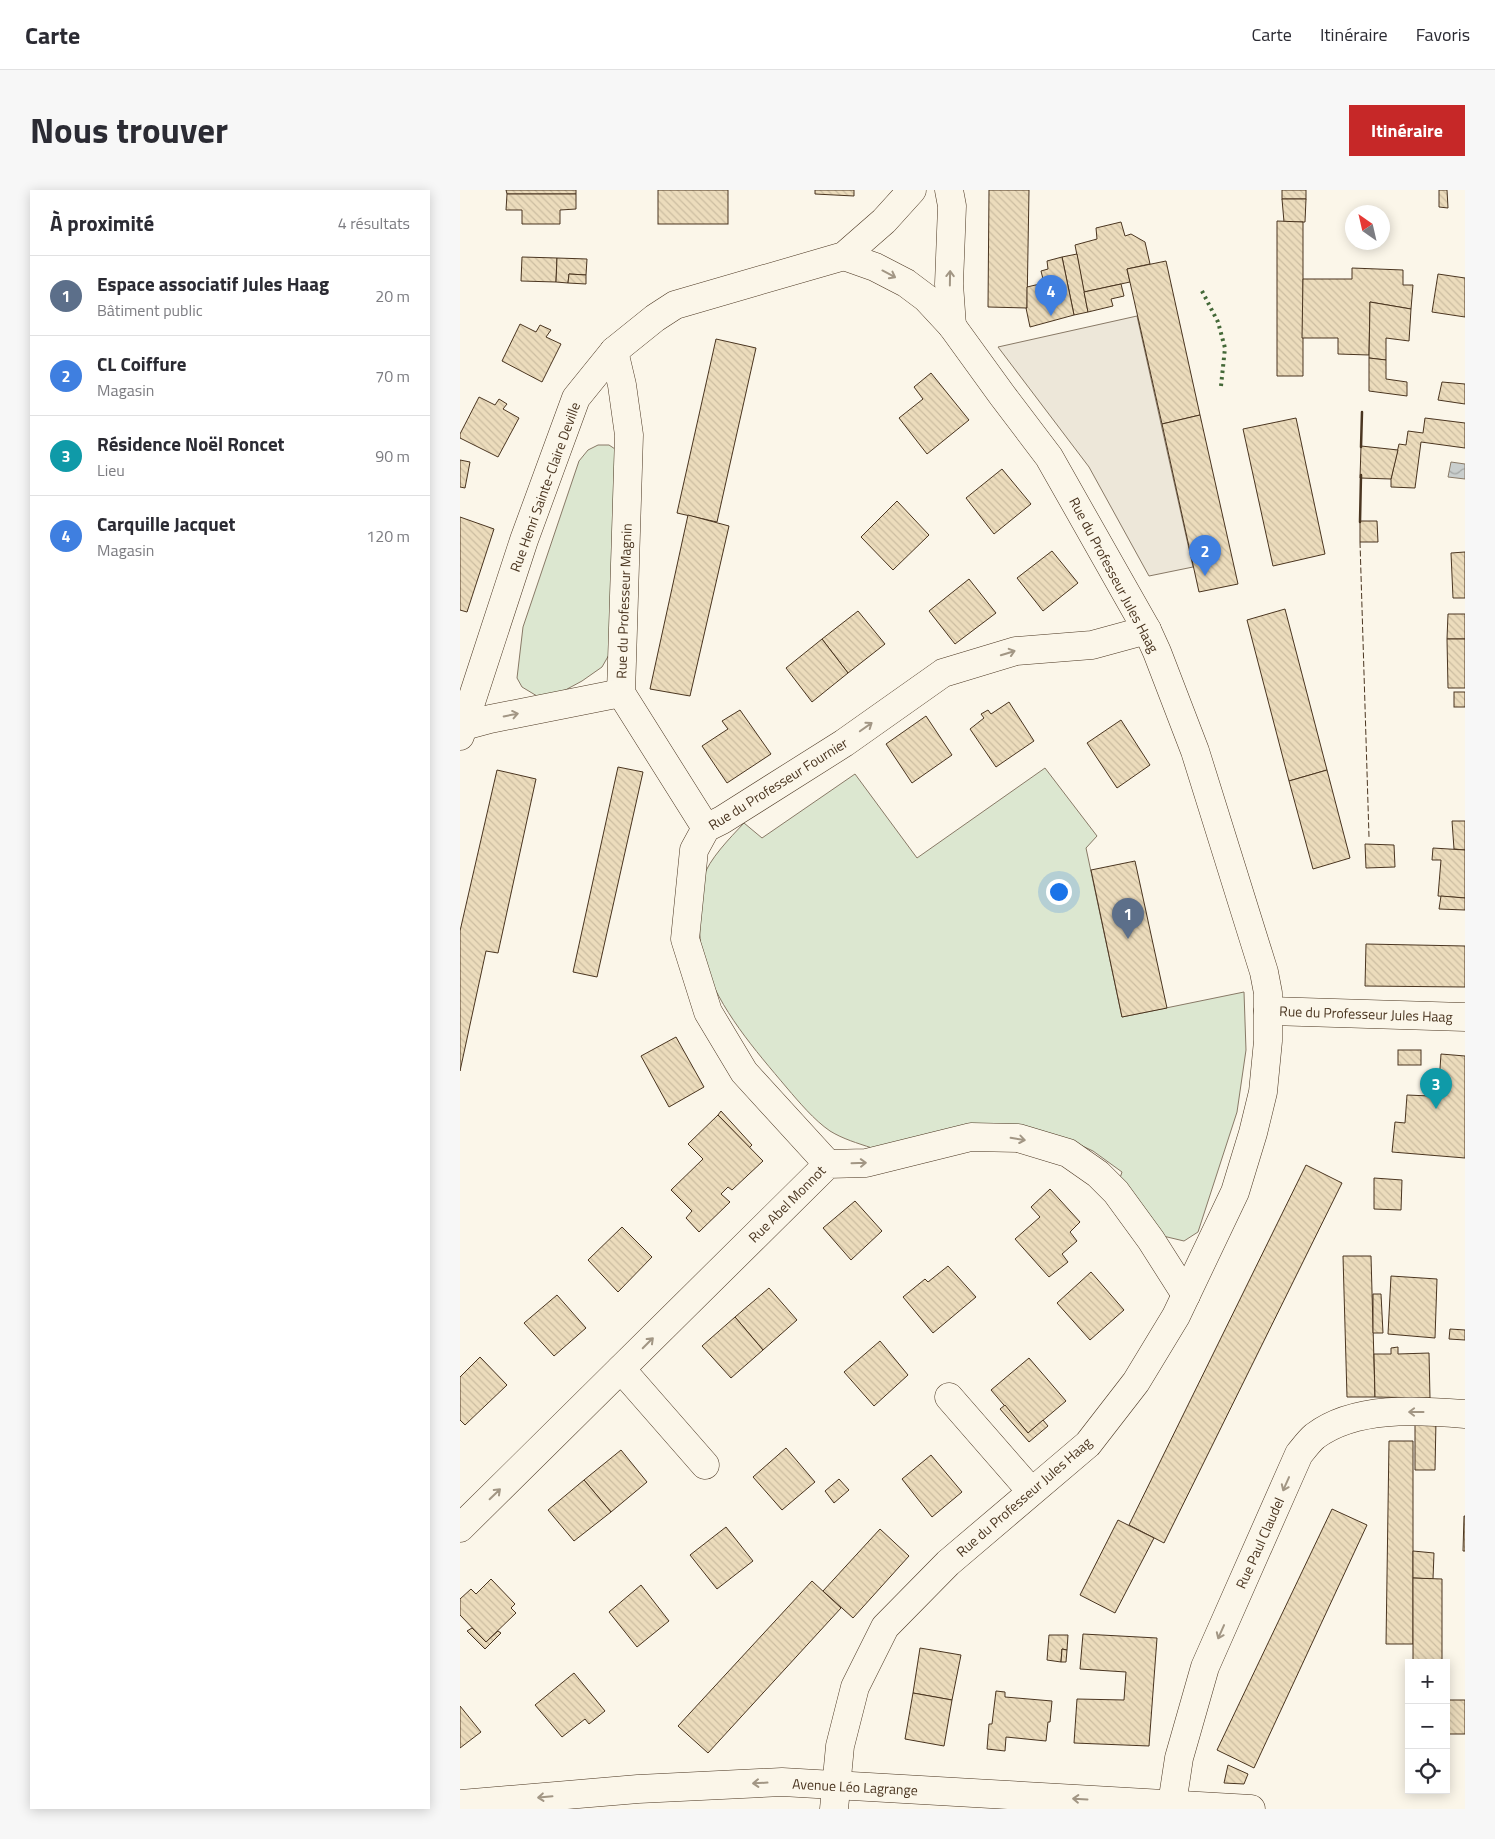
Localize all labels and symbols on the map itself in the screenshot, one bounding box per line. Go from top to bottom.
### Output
north arrow [1345,205,1390,250]
one-way arrow [882,269,897,279]
one-way arrow [945,270,955,286]
pin: 4 [1035,275,1067,316]
street label: Rue Henri Sainte-Claire Deville [504,399,585,575]
street label: Rue du Professeur Jules Haag [1064,493,1164,656]
street label: Rue du Professeur Magnin [610,523,637,679]
pin: 2 [1189,535,1221,576]
one-way arrow [1000,648,1016,658]
one-way arrow [502,709,518,719]
one-way arrow [859,722,873,732]
street label: Rue du Professeur Fournier [704,732,852,835]
your location [1046,879,1072,905]
pin: 1 [1112,898,1144,939]
street label: Rue du Professeur Jules Haag [1279,1000,1453,1027]
pin: 3 [1420,1068,1452,1109]
one-way arrow [1010,1135,1026,1145]
one-way arrow [850,1158,866,1168]
street label: Rue Abel Monnot [743,1160,830,1247]
one-way arrow [642,1337,654,1349]
one-way arrow [1409,1407,1425,1417]
street label: Rue du Professeur Jules Haag [951,1432,1096,1561]
one-way arrow [1281,1476,1291,1491]
one-way arrow [489,1488,501,1500]
street label: Rue Paul Claudel [1230,1494,1289,1592]
one-way arrow [1215,1624,1225,1639]
street label: Avenue Léo Lagrange [792,1773,918,1800]
one-way arrow [752,1779,768,1788]
one-way arrow [537,1792,553,1801]
one-way arrow [1072,1795,1088,1804]

